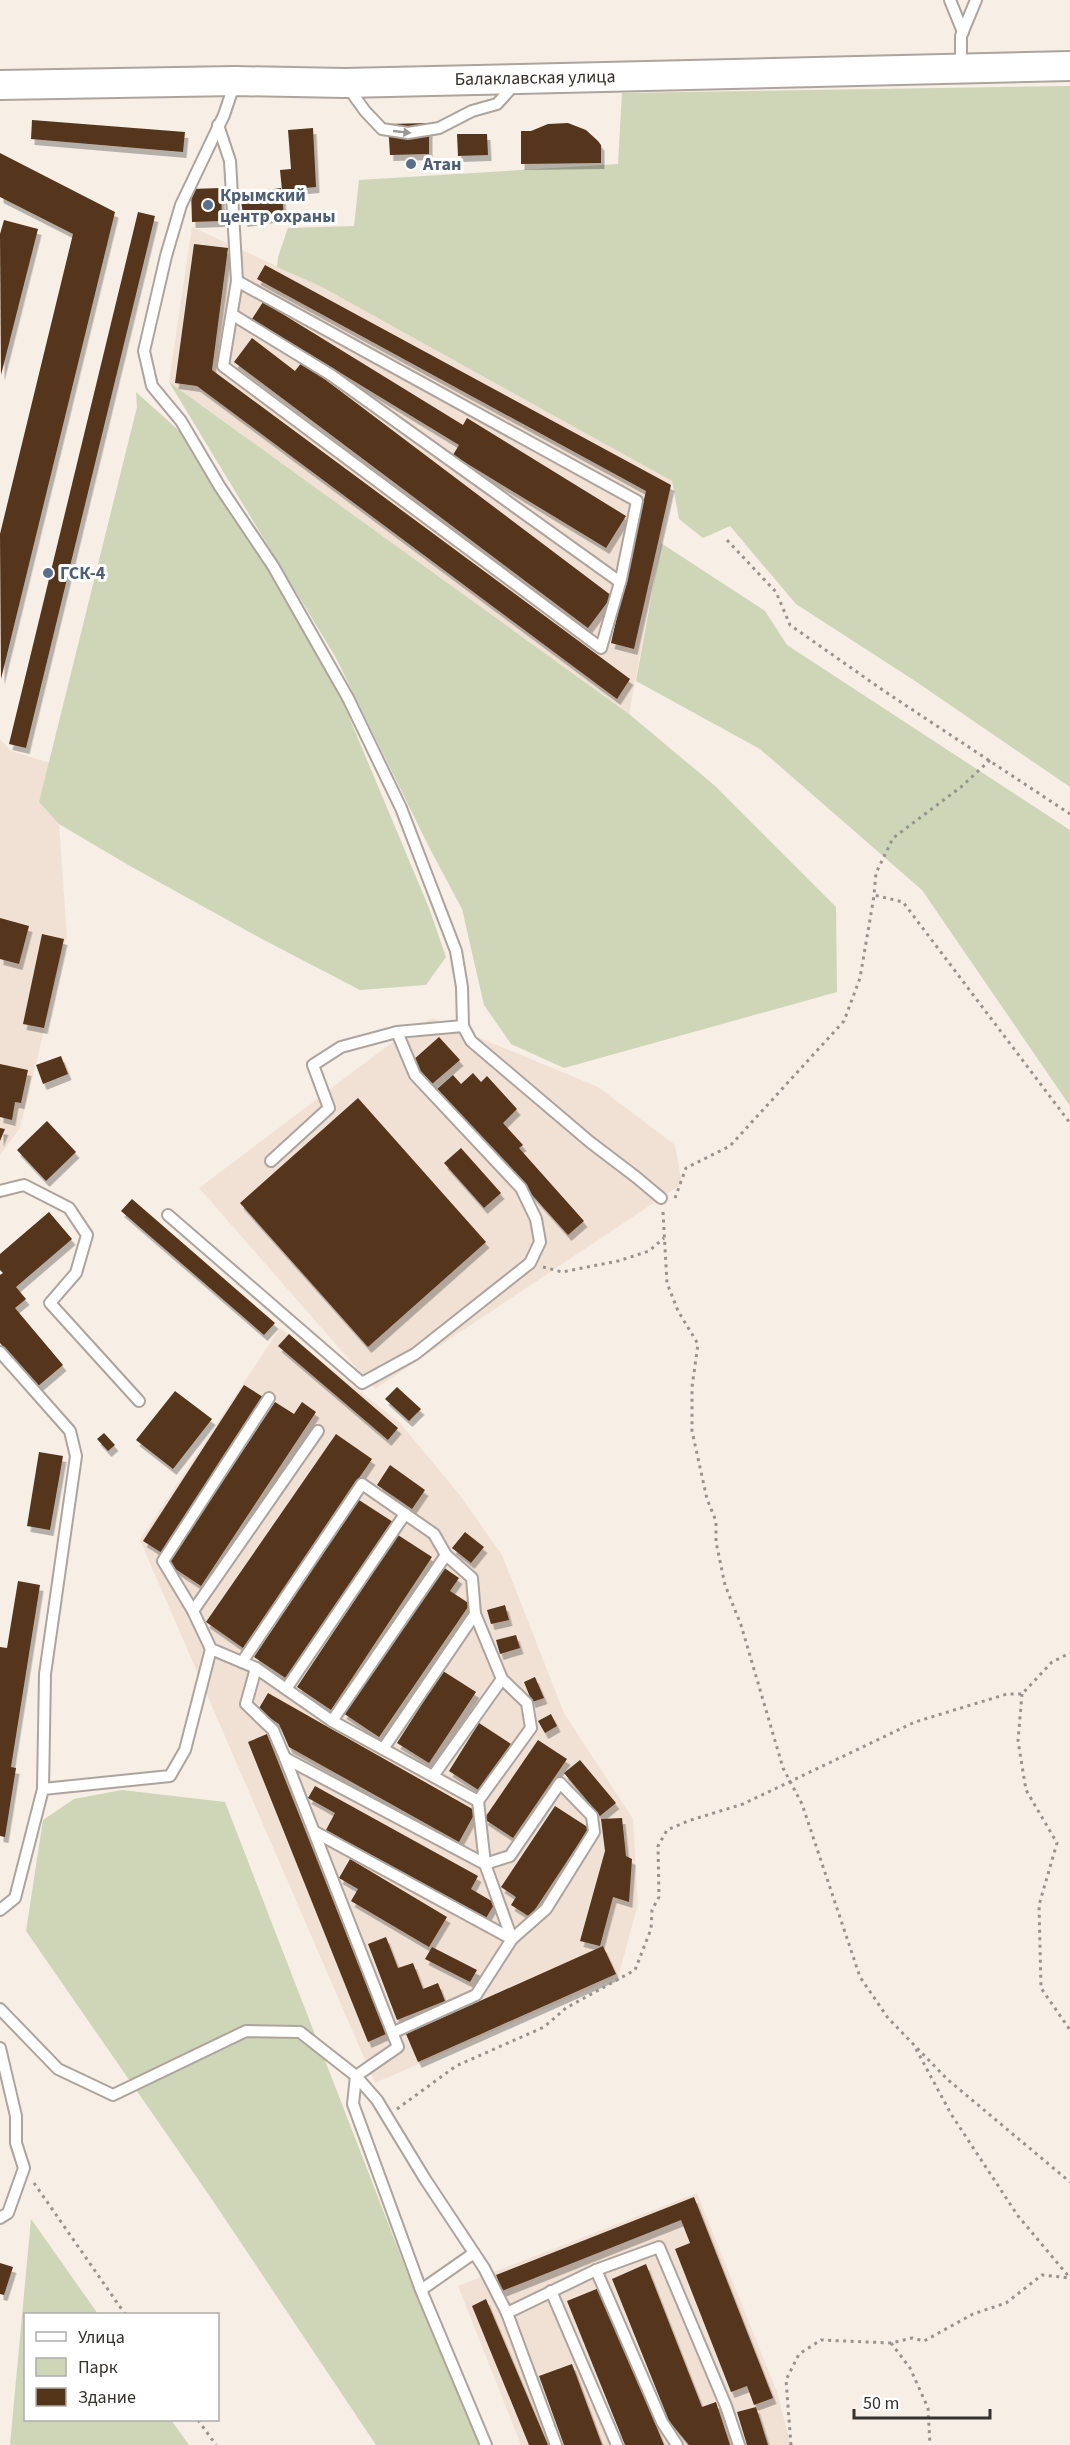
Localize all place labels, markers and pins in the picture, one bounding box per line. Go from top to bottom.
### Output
place label: Атан [422,152,461,177]
marker: Атан [404,157,418,171]
place label: Крымский центр охраны [220,183,335,229]
marker: Крымский центр охраны [201,198,215,212]
place label: ГСК-4 [60,561,106,586]
marker: ГСК-4 [41,566,55,580]

